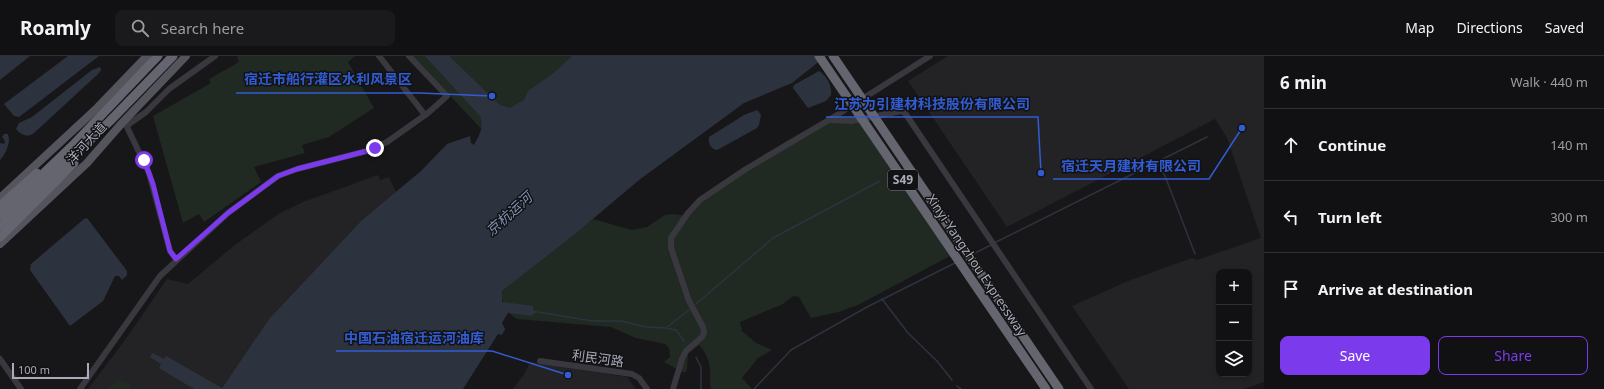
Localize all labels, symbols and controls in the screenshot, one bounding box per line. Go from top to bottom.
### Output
search box [115,10,395,46]
text: Roamly [20,15,91,41]
icon: search [129,17,151,39]
text: Search here [161,18,244,38]
text: Map [1405,18,1434,37]
text: Directions [1456,18,1523,37]
text: Saved [1545,18,1584,37]
callout: 宿迁市船行灌区水利风景区 [236,67,420,93]
text: 宿迁市船行灌区水利风景区 [244,69,412,88]
text: 6 min [1280,71,1327,94]
text: Walk · 440 m [1510,73,1588,91]
callout: 江苏力引建材科技股份有限公司 [826,91,1038,117]
text: 江苏力引建材科技股份有限公司 [834,94,1030,113]
street label: 洋河大道 [62,118,110,168]
icon: ahead [1280,134,1302,156]
text: Continue [1318,135,1386,155]
text: 140 m [1550,136,1588,154]
route end [366,139,384,157]
route start [135,151,153,169]
callout: 宿迁天月建材有限公司 [1053,153,1209,179]
text: 宿迁天月建材有限公司 [1061,156,1201,175]
road number: S49 [888,170,918,190]
water label: 京杭运河 [482,186,538,239]
street label: Xinyi-Yangzhou Expressway [923,190,1032,340]
icon: left [1280,206,1302,228]
text: Turn left [1318,207,1382,227]
text: 300 m [1550,208,1588,226]
map controls [1216,269,1252,377]
button: + [1216,269,1252,305]
icon: arrive [1280,278,1302,300]
text: Arrive at destination [1318,279,1473,299]
button: − [1216,305,1252,341]
callout: 中国石油宿迁运河油库 [336,325,492,351]
text: 中国石油宿迁运河油库 [344,328,484,347]
button: Save [1280,336,1430,375]
button: Share [1438,336,1588,375]
button: layers [1216,341,1252,377]
street label: 利民河路 [571,345,625,371]
scale bar [12,361,89,380]
text: 100 m [18,362,50,377]

